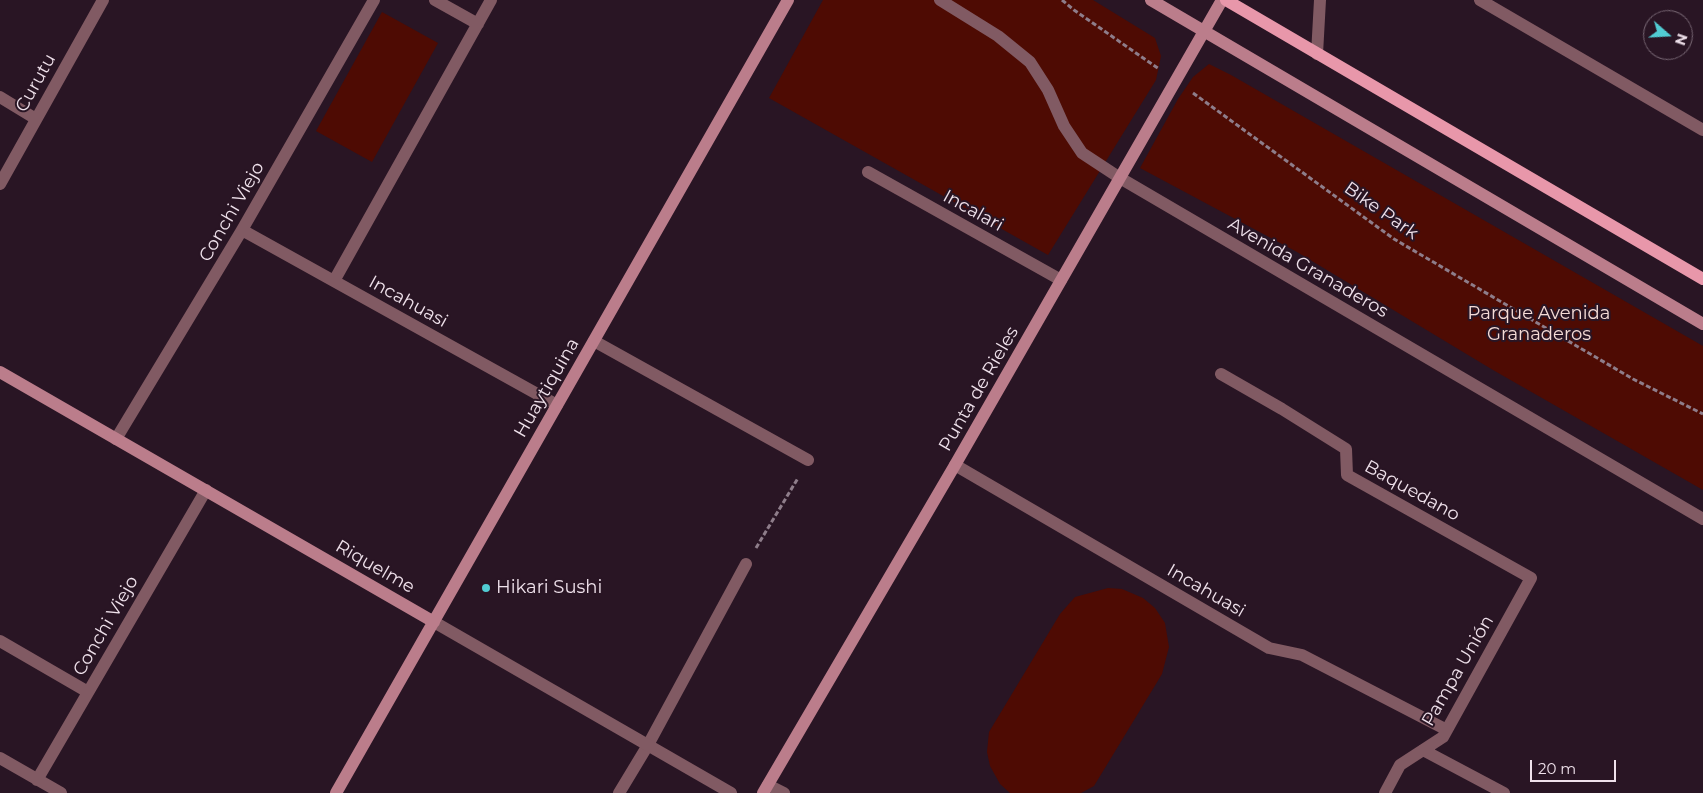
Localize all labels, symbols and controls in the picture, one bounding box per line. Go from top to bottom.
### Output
north arrow [1643,10,1693,60]
text: N [1671,31,1692,48]
street label: Curutu [11,50,61,116]
street label: Conchi Viejo [195,158,269,266]
street label: Bike Park [1340,178,1422,244]
street label: Incalari [939,186,1007,236]
street label: Avenida Granaderos [1224,213,1392,323]
street label: Incahuasi [365,271,451,333]
park label: Parque Avenida Granaderos [1468,303,1610,346]
street label: Punta de Rieles [935,323,1023,455]
street label: Huaytiquina [510,335,584,441]
street label: Baquedano [1361,456,1463,526]
street label: Riquelme [332,536,418,598]
street label: Incahuasi [1163,560,1249,622]
street label: Conchi Viejo [69,572,143,680]
place label: Hikari Sushi [496,577,602,599]
marker: Hikari Sushi [480,582,492,594]
street label: Pampa Unión [1418,612,1498,730]
scale bar [1533,750,1619,782]
text: 20 m [1538,759,1576,778]

